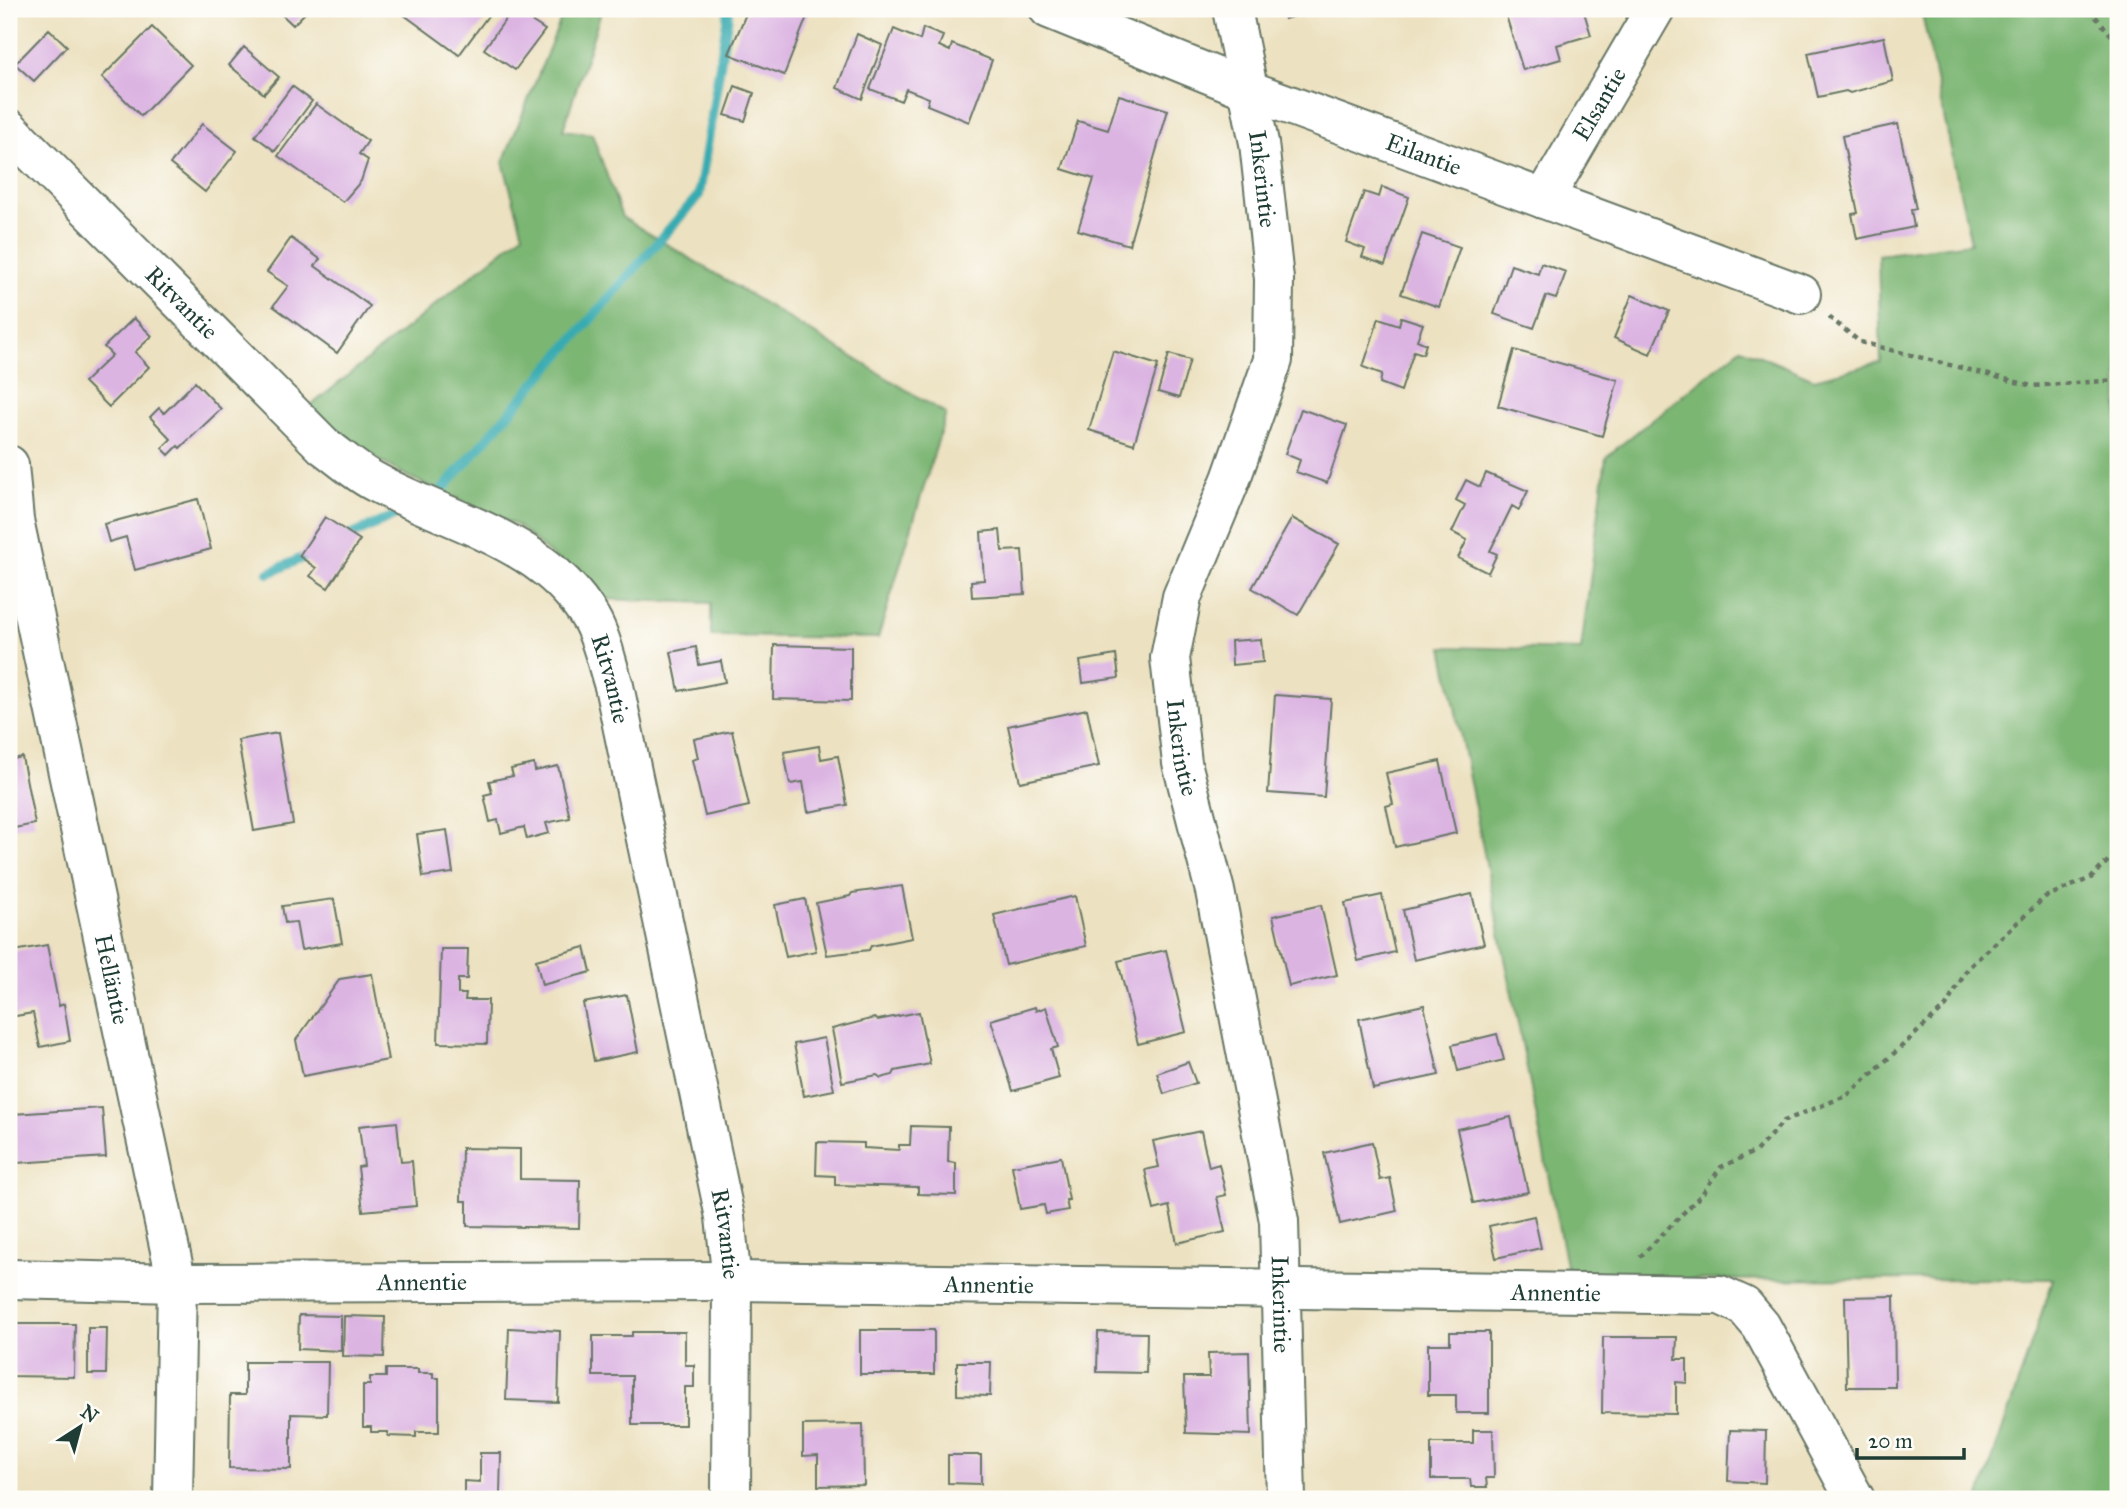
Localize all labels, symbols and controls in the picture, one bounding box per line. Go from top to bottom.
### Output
street label: Elsantie [1566,62,1633,146]
street label: Eilantie [1382,127,1466,182]
street label: Inkerintie [1242,128,1283,229]
street label: Ritvantie [139,260,225,346]
street label: Ritvantie [584,630,636,726]
street label: Inkerintie [1160,698,1205,799]
street label: Helläntie [88,932,136,1027]
street label: Ritvantie [704,1186,747,1281]
street label: Inkerintie [1265,1255,1297,1354]
street label: Annentie [376,1267,467,1297]
street label: Annentie [943,1269,1034,1300]
street label: Annentie [1510,1277,1601,1308]
north arrow [46,1392,116,1462]
text: N [76,1400,103,1428]
scale bar [1857,1417,1964,1461]
text: 20 m [1868,1428,1913,1454]

